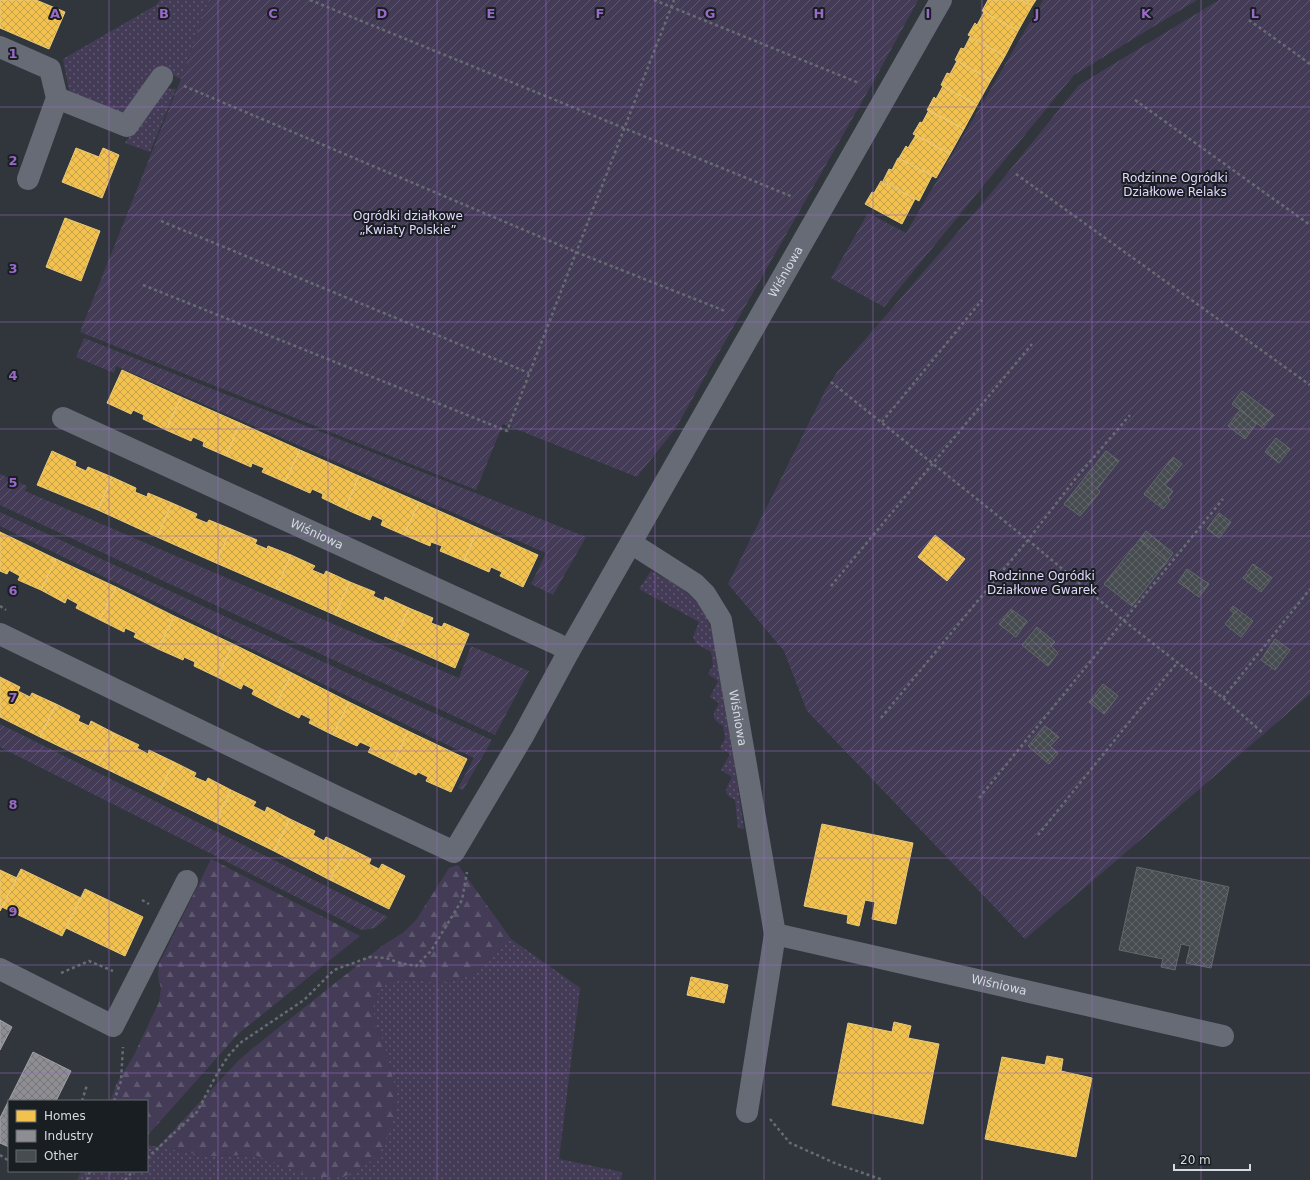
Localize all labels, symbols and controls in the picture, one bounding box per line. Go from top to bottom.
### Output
text: A [50,6,60,21]
text: B [159,6,169,21]
text: C [268,6,278,21]
text: D [377,6,388,21]
text: E [487,6,495,21]
text: F [596,6,604,21]
text: G [705,6,715,21]
text: H [814,6,824,21]
text: I [926,6,930,21]
text: J [1034,6,1039,21]
text: K [1141,6,1152,21]
text: L [1251,6,1259,21]
text: 1 [8,46,18,61]
text: 2 [8,153,18,168]
park label: Rodzinne Ogródki Działkowe Relaks [1122,171,1228,199]
park label: Ogródki działkowe „Kwiaty Polskie” [353,209,463,237]
street label: Wiśniowa [766,244,806,300]
text: 3 [8,261,18,276]
text: 4 [8,368,18,383]
text: 5 [8,475,18,490]
street label: Wiśniowa [288,516,345,552]
park label: Rodzinne Ogródki Działkowe Gwarek [987,569,1097,597]
text: 6 [8,583,18,598]
street label: Wiśniowa [726,689,750,747]
text: 7 [8,690,18,705]
text: 8 [8,797,18,812]
text: 9 [8,904,18,919]
street label: Wiśniowa [970,972,1028,998]
legend [8,1100,148,1172]
text: Homes [44,1109,86,1123]
text: Industry [44,1129,93,1143]
scale bar [1174,1146,1250,1172]
text: Other [44,1149,78,1163]
text: 20 m [1180,1153,1211,1167]

